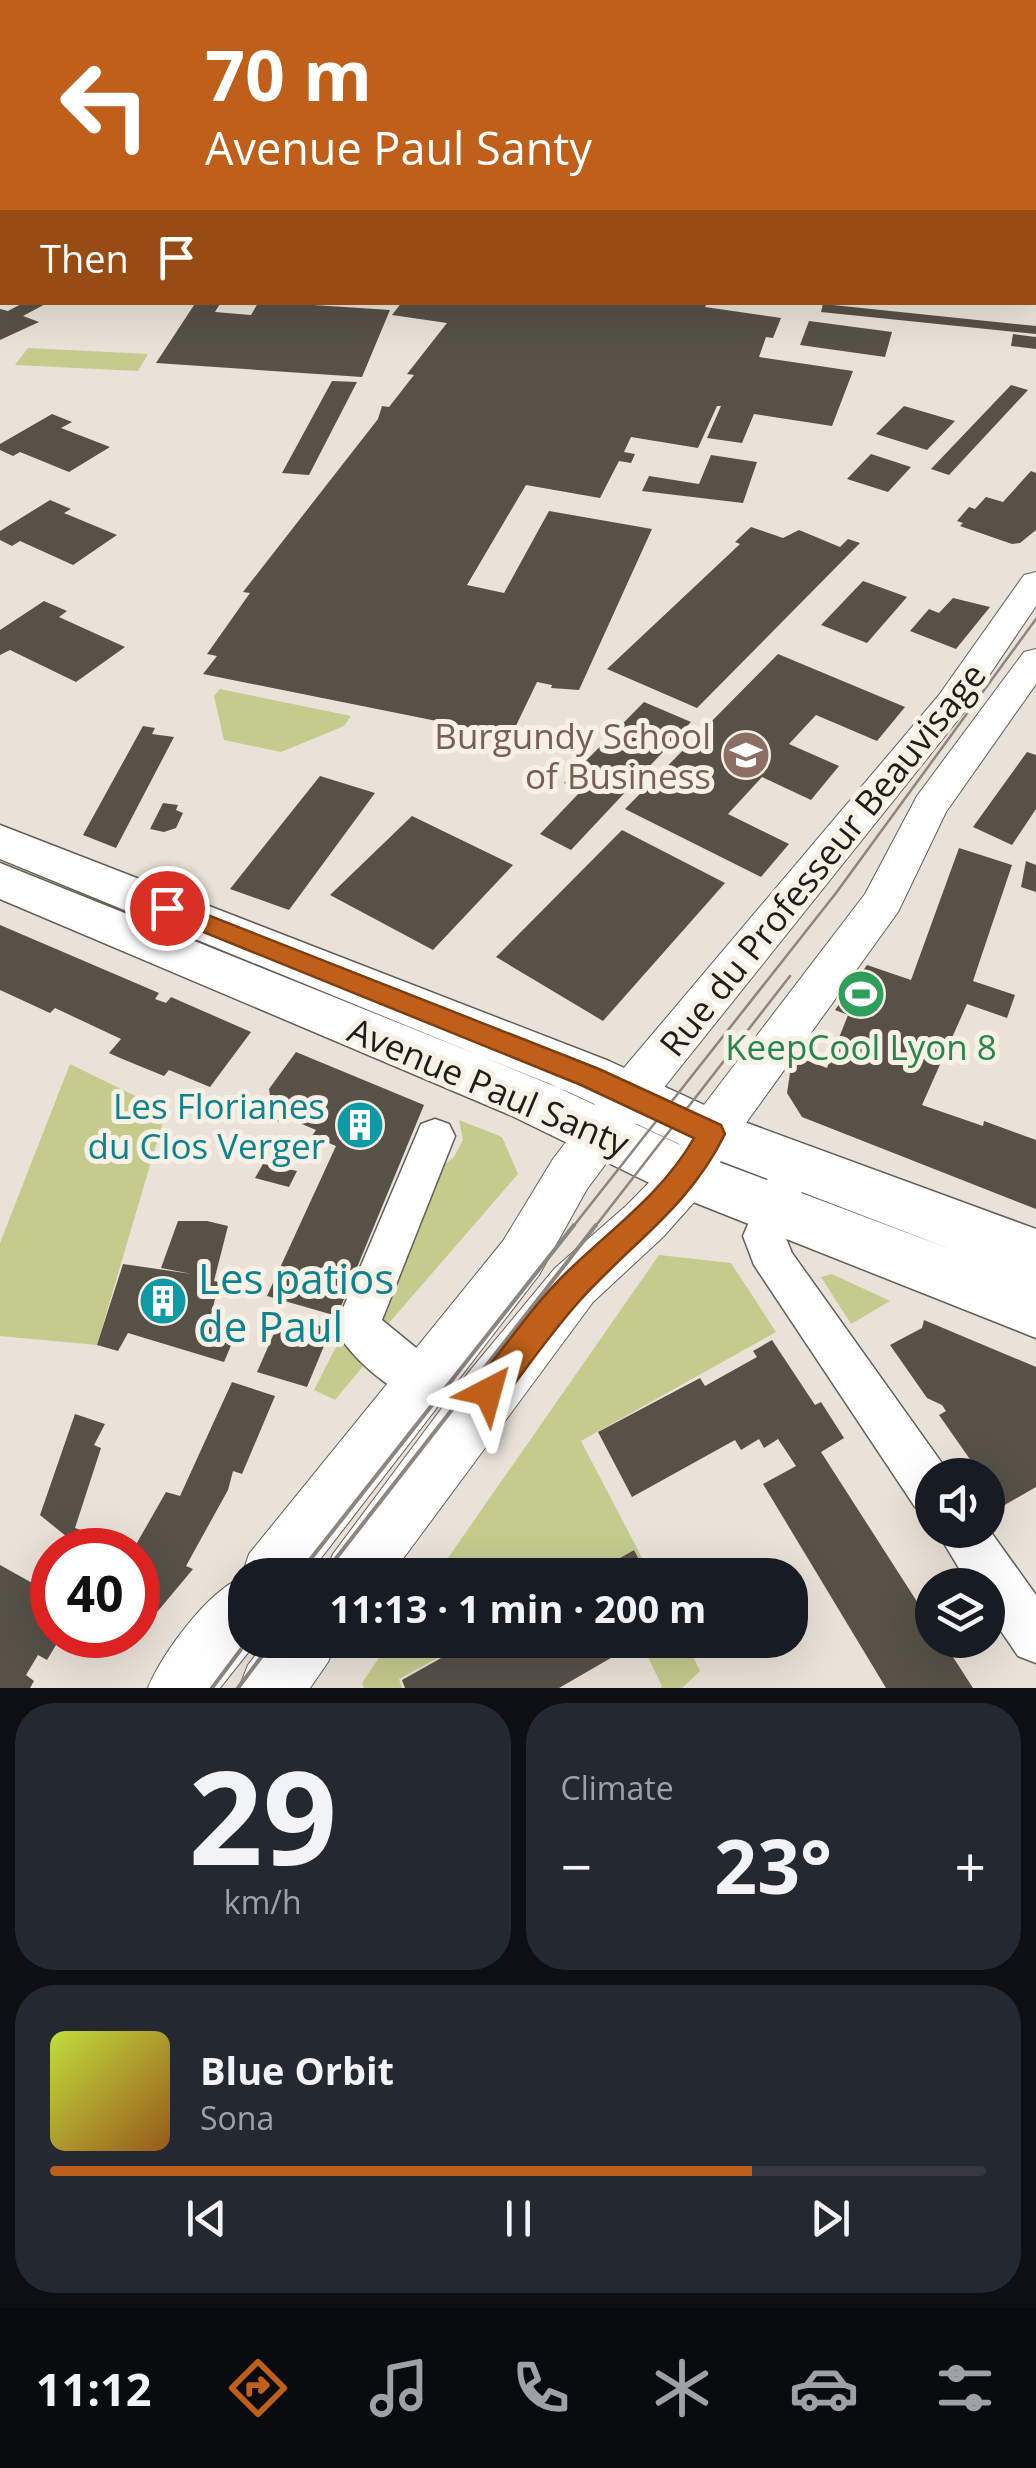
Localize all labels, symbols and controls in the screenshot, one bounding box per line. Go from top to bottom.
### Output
text: 70 m [205,26,372,122]
icon: left [40,40,170,170]
text: Avenue Paul Santy [205,117,592,178]
icon: arrive [149,230,204,285]
text: Then [40,232,129,284]
street label: Rue du Professeur Beauvisage [648,652,996,1066]
place label: Burgundy School of Business [434,712,711,799]
school or university icon: Burgundy School of Business [720,729,772,781]
pin [125,866,210,951]
icon: arrive [140,881,195,936]
sports icon: KeepCool Lyon 8 [835,968,887,1020]
street label: Avenue Paul Santy [341,1006,637,1167]
place label: KeepCool Lyon 8 [725,1023,997,1070]
place label: Les Florianes du Clos Verger [88,1082,325,1169]
building icon: Les Florianes du Clos Verger [334,1099,386,1151]
place label: Les patios de Paul [198,1249,394,1354]
building icon: Les patios de Paul [137,1275,189,1327]
position arrow [436,1340,540,1444]
map controls [915,1458,1005,1658]
button: sound [915,1458,1005,1548]
speed limit sign: 40 [30,1528,160,1658]
button: layers [915,1568,1005,1658]
text: 11:13 · 1 min · 200 m [330,1582,706,1634]
text: 29 [188,1726,337,1903]
text: Climate [561,1766,674,1809]
text: 23° [714,1814,832,1916]
text: − [561,1828,592,1903]
text: + [955,1828,986,1903]
text: km/h [224,1880,302,1923]
text: Blue Orbit [200,2044,394,2096]
text: Sona [200,2096,274,2139]
icon: previous [179,2191,234,2246]
icon: pause [491,2191,546,2246]
icon: next [803,2191,858,2246]
icon: directions [223,2353,293,2423]
icon: music [364,2353,434,2423]
icon: phone [506,2353,576,2423]
icon: climate [647,2353,717,2423]
icon: car [789,2353,859,2423]
icon: filters [930,2353,1000,2423]
text: 11:12 [36,2358,151,2419]

